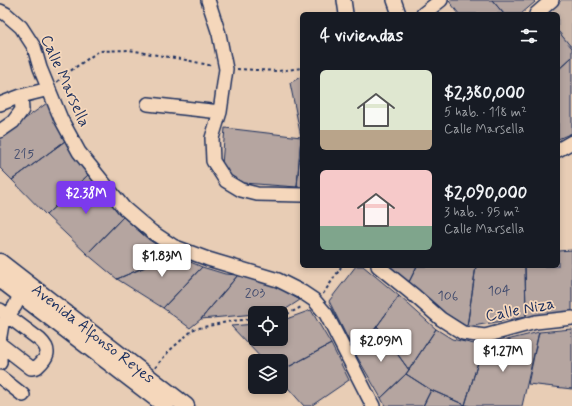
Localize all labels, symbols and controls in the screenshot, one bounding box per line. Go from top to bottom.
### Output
text: 4 viviendas [320,25,403,47]
icon: filters [518,25,540,47]
street label: Calle Marsella [35,32,95,131]
text: $2,380,000 [444,82,525,104]
icon: home [352,86,400,134]
text: 5 hab. · 118 m² [444,104,527,121]
text: Calle Marsella [444,121,524,138]
house number: 215 [14,145,35,163]
pin: $2.38M [53,181,119,215]
text: $2,090,000 [444,182,527,204]
text: $2.38M [65,185,107,202]
icon: home [352,186,400,234]
text: 3 hab. · 95 m² [444,204,520,221]
text: Calle Marsella [444,221,524,238]
pin: $1.83M [129,244,195,278]
text: $1.83M [142,248,182,265]
street label: Avenida Alfonso Reyes [26,279,159,390]
house number: 104 [488,282,510,300]
house number: 203 [245,284,266,302]
house number: 106 [438,287,458,305]
street label: Calle Niza [484,293,556,327]
map controls [248,306,288,394]
button: locate [248,306,288,346]
pin: $2.09M [348,329,414,363]
text: $2.09M [359,333,403,350]
pin: $1.27M [470,339,536,373]
text: $1.27M [483,343,523,360]
button: layers [248,354,288,394]

